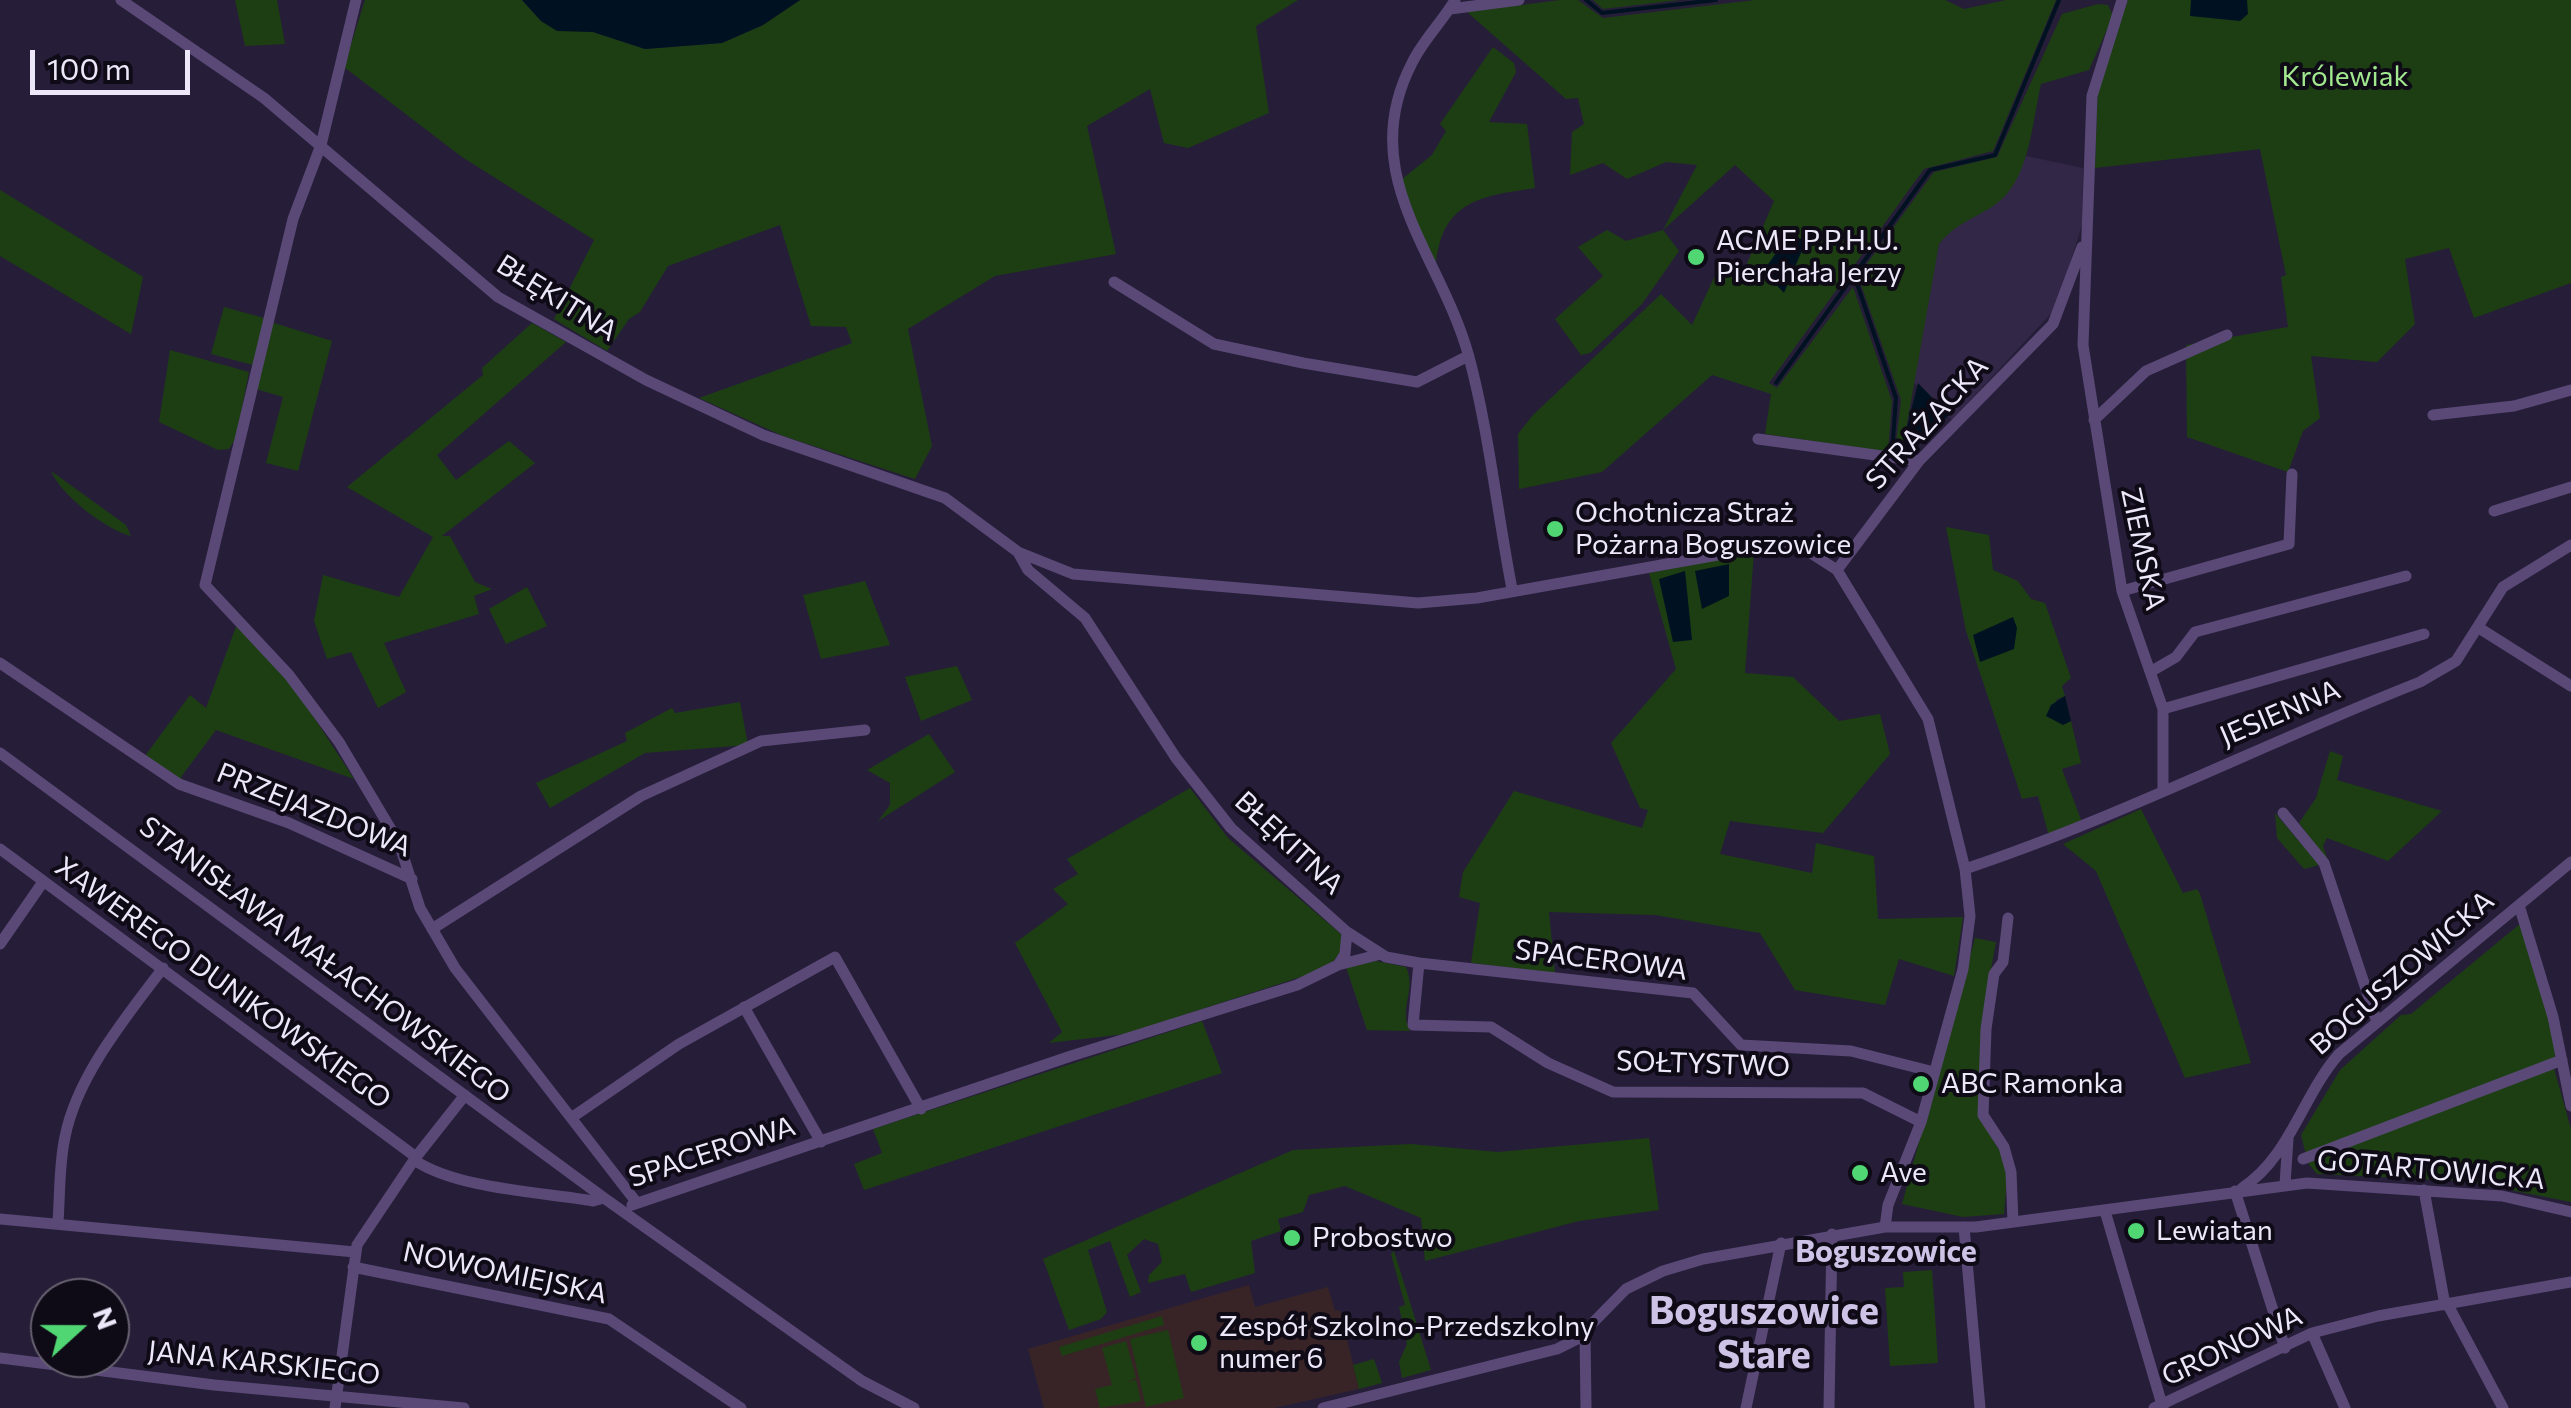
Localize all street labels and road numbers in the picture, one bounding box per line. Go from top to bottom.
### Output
street label: BŁĘKITNA [490,248,624,348]
street label: STRAŻACKA [1859,350,1995,496]
street label: ZIEMSKA [2114,485,2172,613]
street label: JESIENNA [2215,673,2345,753]
street label: PRZEJAZDOWA [212,756,416,864]
street label: BŁĘKITNA [1228,784,1350,902]
street label: STANISŁAWA MAŁACHOWSKIEGO [133,810,517,1110]
street label: XAWEREGO DUNIKOWSKIEGO [49,850,397,1116]
street label: BOGUSZOWICKA [2303,884,2501,1062]
street label: SPACEROWA [1513,933,1689,987]
street label: SOŁTYSTWO [1616,1044,1790,1084]
street label: SPACEROWA [624,1109,800,1195]
street label: GOTARTOWICKA [2316,1143,2546,1197]
street label: NOWOMIEJSKA [400,1235,610,1311]
street label: GRONOWA [2156,1299,2308,1393]
street label: JANA KARSKIEGO [146,1334,382,1392]

